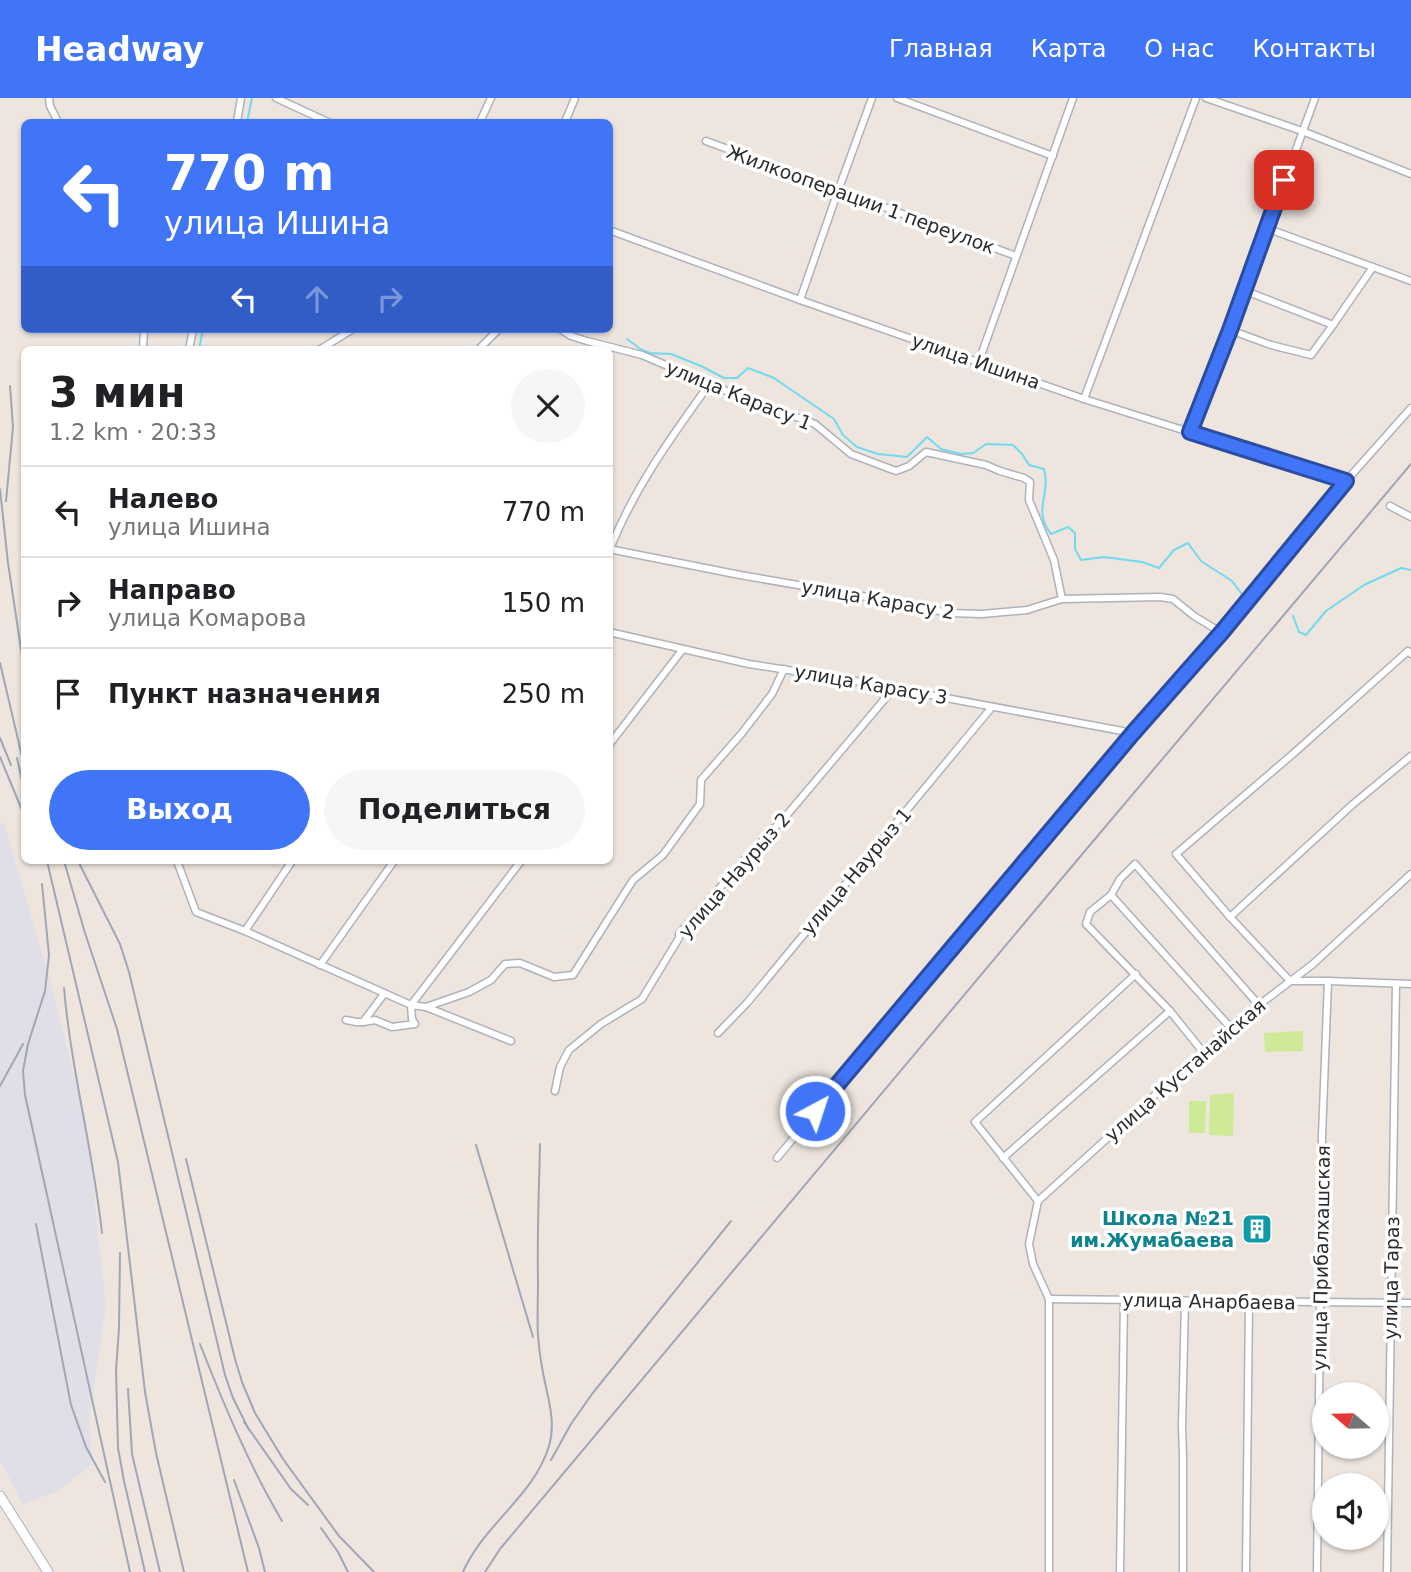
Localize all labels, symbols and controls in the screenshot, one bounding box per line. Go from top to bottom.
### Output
text: Headway [35,30,204,69]
text: Главная [889,35,993,63]
text: Карта [1031,35,1106,63]
text: О нас [1144,35,1214,63]
text: Контакты [1252,35,1376,63]
street label: Жилкооперации 1 переулок [724,140,998,258]
text: 770 m [164,145,334,202]
icon: left [49,147,140,238]
pin [1254,150,1314,210]
icon: arrive [1265,161,1303,199]
text: улица Ишина [164,204,390,242]
icon: left [225,280,263,318]
icon: ahead [298,280,336,318]
icon: right [371,280,409,318]
street label: улица Ишина [909,329,1043,393]
street label: улица Карасу 1 [663,356,815,434]
text: 3 мин [49,368,186,417]
button: close [511,369,585,443]
text: 1.2 km · 20:33 [49,419,217,445]
text: Налево [108,484,218,514]
icon: left [49,493,87,531]
text: 770 m [502,497,585,527]
text: улица Ишина [108,514,271,540]
text: Направо [108,575,236,605]
street label: улица Карасу 2 [800,575,956,623]
icon: right [49,584,87,622]
text: 150 m [502,588,585,618]
text: улица Комарова [108,605,307,631]
street label: улица Карасу 3 [793,660,949,708]
icon: arrive [49,675,87,713]
text: Пункт назначения [108,679,381,709]
text: 250 m [502,679,585,709]
button: Выход [49,770,310,850]
button: Поделиться [324,770,585,850]
street label: улица Наурыз 1 [797,803,915,939]
street label: улица Наурыз 2 [674,808,794,942]
street label: улица Кустанайская [1100,994,1270,1146]
position arrow [778,1074,852,1148]
street label: улица Прибалхашская [1308,1145,1334,1371]
place label: Школа №21 им.Жумабаева [1070,1207,1234,1251]
building icon: Школа №21 им.Жумабаева [1240,1212,1274,1246]
street label: улица Тараз [1379,1216,1403,1340]
street label: улица Анарбаева [1122,1288,1296,1314]
north arrow [1312,1382,1390,1460]
map controls [1312,1382,1389,1550]
button: sound [1312,1473,1389,1550]

